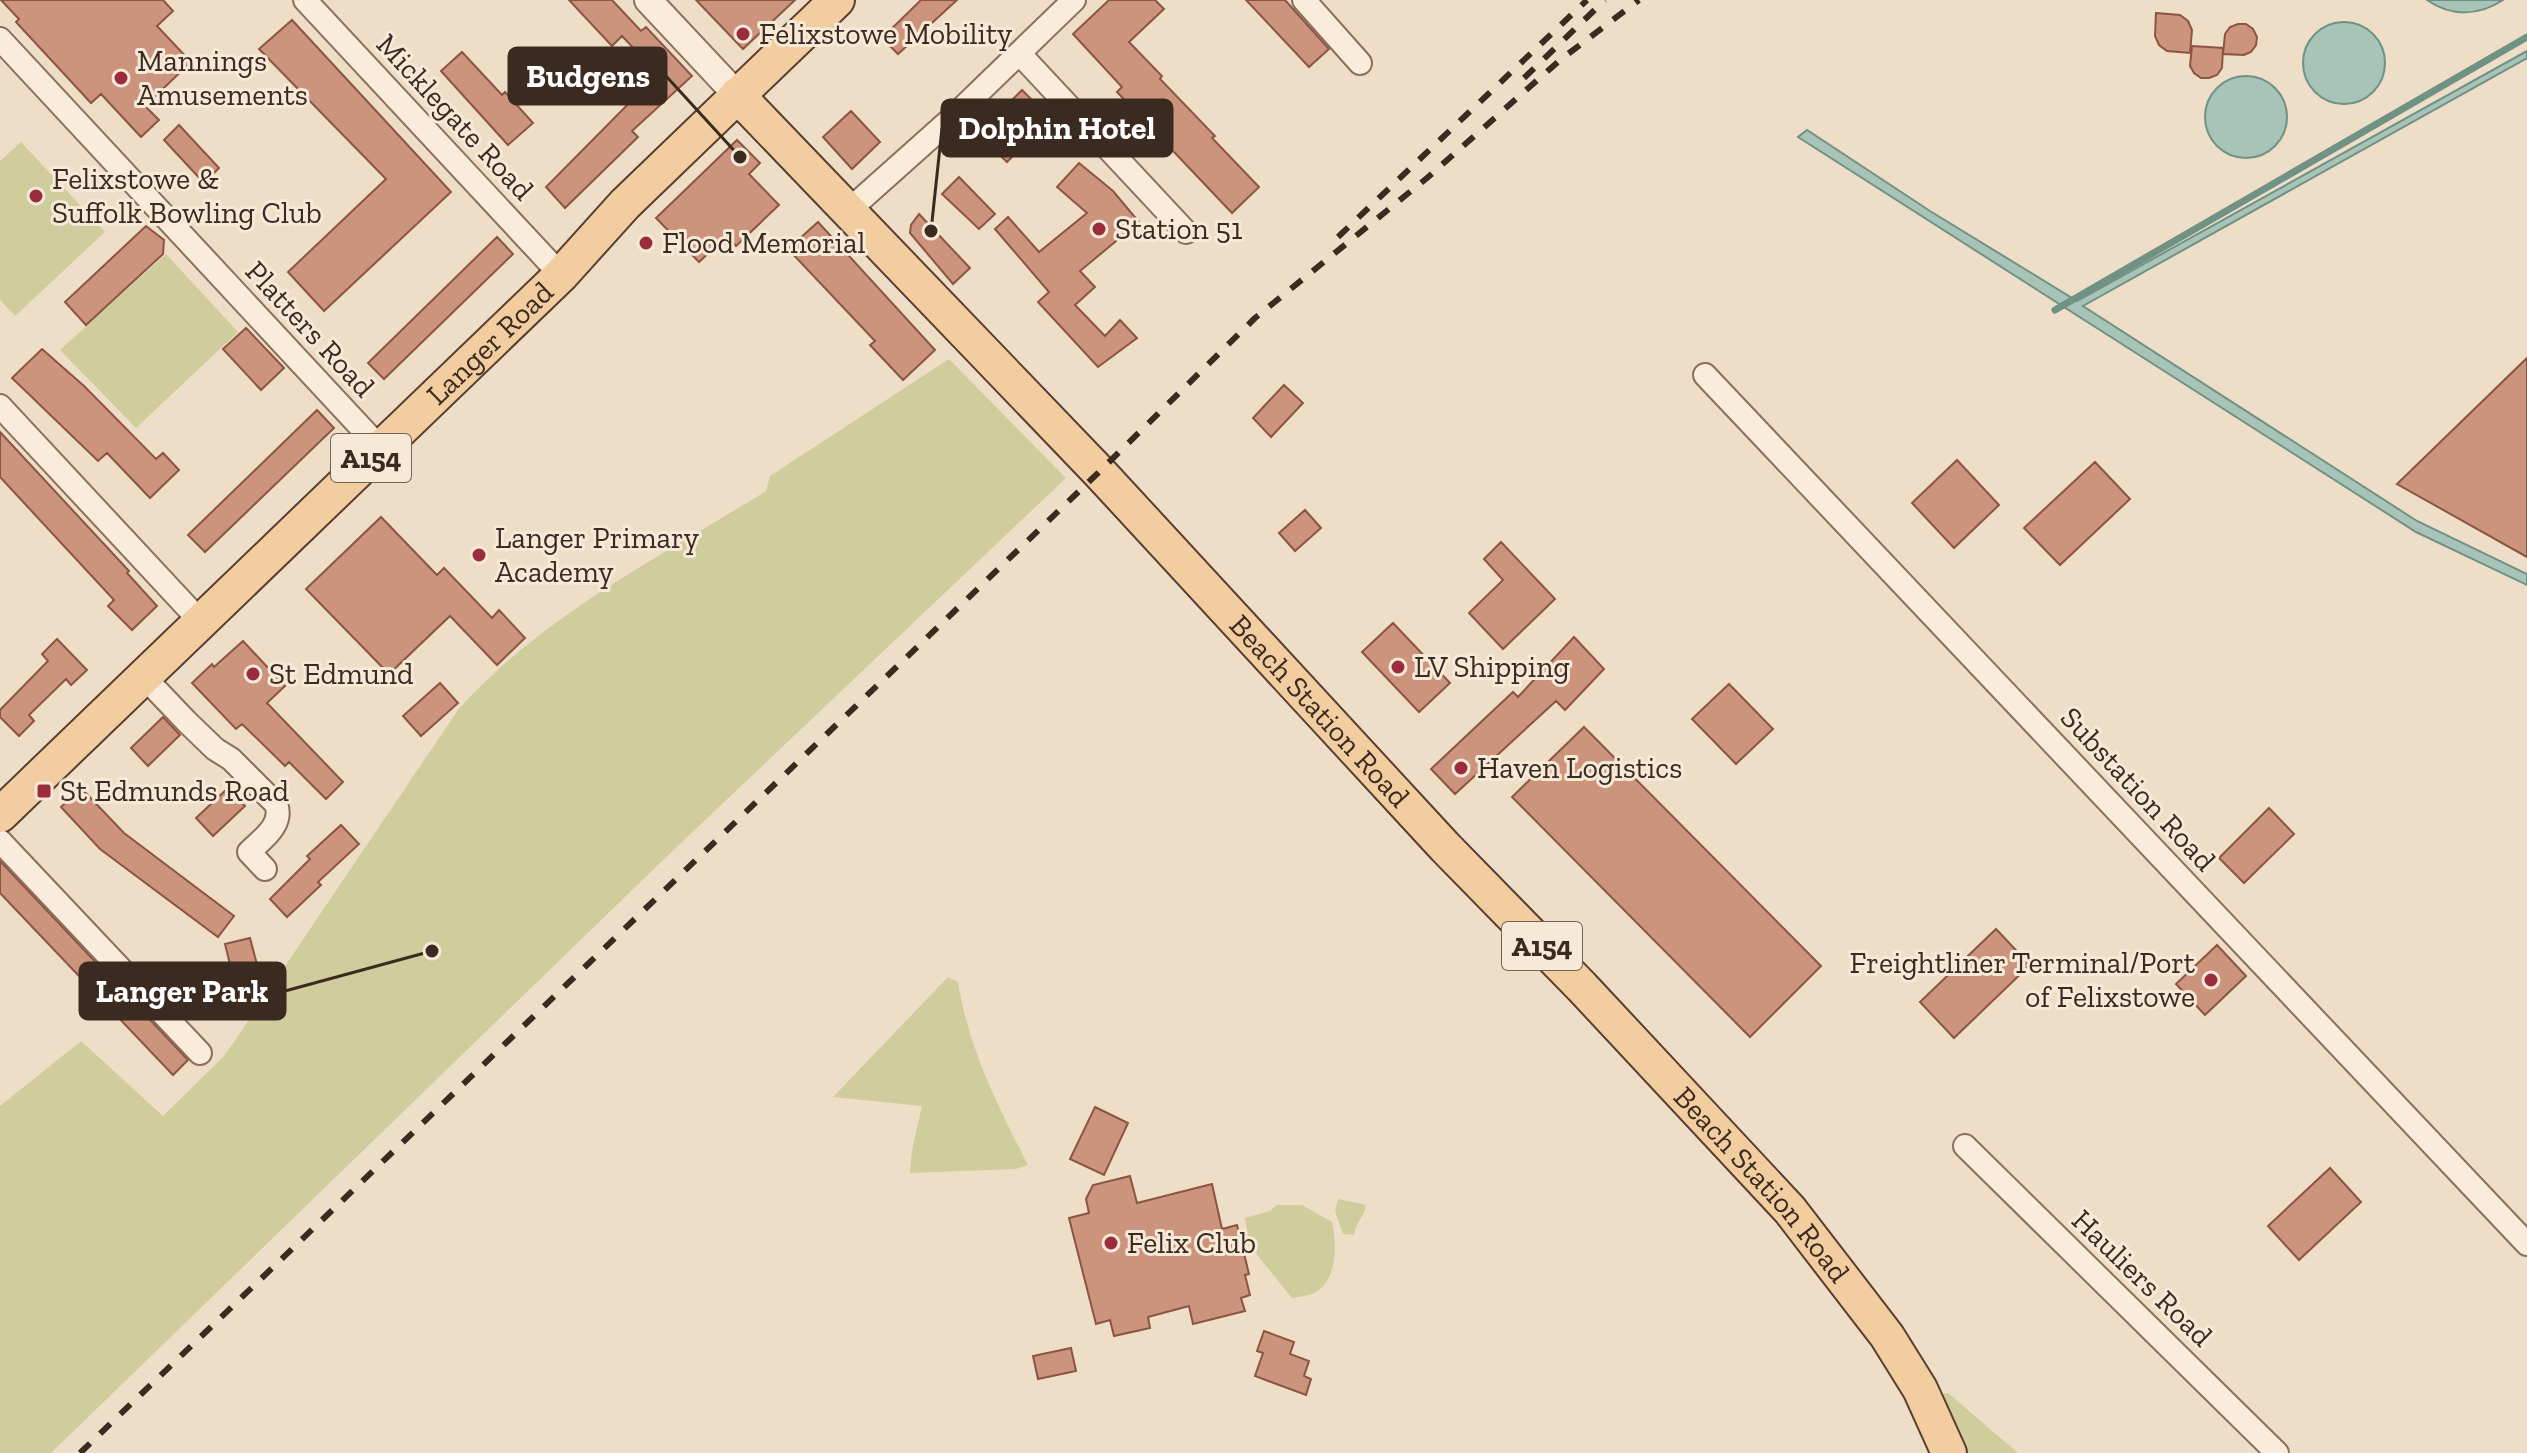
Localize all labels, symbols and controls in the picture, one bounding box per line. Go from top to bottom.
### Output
place label: Felixstowe Mobility [759,16,1013,52]
marker: Felixstowe Mobility [734,25,752,43]
street label: Micklegate Road [369,27,541,208]
place label: Mannings Amusements [137,43,308,113]
callout: Budgens [509,48,666,104]
text: Budgens [526,57,650,95]
marker: Mannings Amusements [112,69,130,87]
callout: Dolphin Hotel [942,100,1172,156]
text: Dolphin Hotel [958,109,1156,147]
place label: Felixstowe & Suffolk Bowling Club [52,161,322,231]
marker: Felixstowe & Suffolk Bowling Club [27,187,45,205]
place label: Station 51 [1115,211,1242,247]
marker: Station 51 [1090,220,1108,238]
place label: Flood Memorial [662,225,865,261]
marker: Flood Memorial [637,234,655,252]
street label: Platters Road [238,253,383,405]
street label: Langer Road [419,274,561,413]
road number: A154 [331,434,411,482]
place label: Langer Primary Academy [495,520,700,590]
marker: Langer Primary Academy [470,546,488,564]
street label: Beach Station Road [1222,607,1418,815]
place label: LV Shipping [1414,649,1570,685]
place label: St Edmund [269,656,414,692]
marker: LV Shipping [1389,658,1407,676]
marker: St Edmund [244,665,262,683]
street label: Substation Road [2053,700,2223,879]
place label: Haven Logistics [1477,750,1682,786]
marker: Haven Logistics [1452,759,1470,777]
place label: St Edmunds Road [60,773,289,809]
marker: St Edmunds Road [35,782,53,800]
road number: A154 [1502,922,1582,970]
place label: Freightliner Terminal/Port of Felixstowe [1850,945,2195,1015]
callout: Langer Park [80,963,285,1019]
marker: Freightliner Terminal/Port of Felixstowe [2202,971,2220,989]
text: Langer Park [96,972,269,1010]
street label: Beach Station Road [1666,1079,1858,1290]
street label: Hauliers Road [2064,1202,2220,1354]
place label: Felix Club [1127,1225,1256,1261]
marker: Felix Club [1102,1234,1120,1252]

